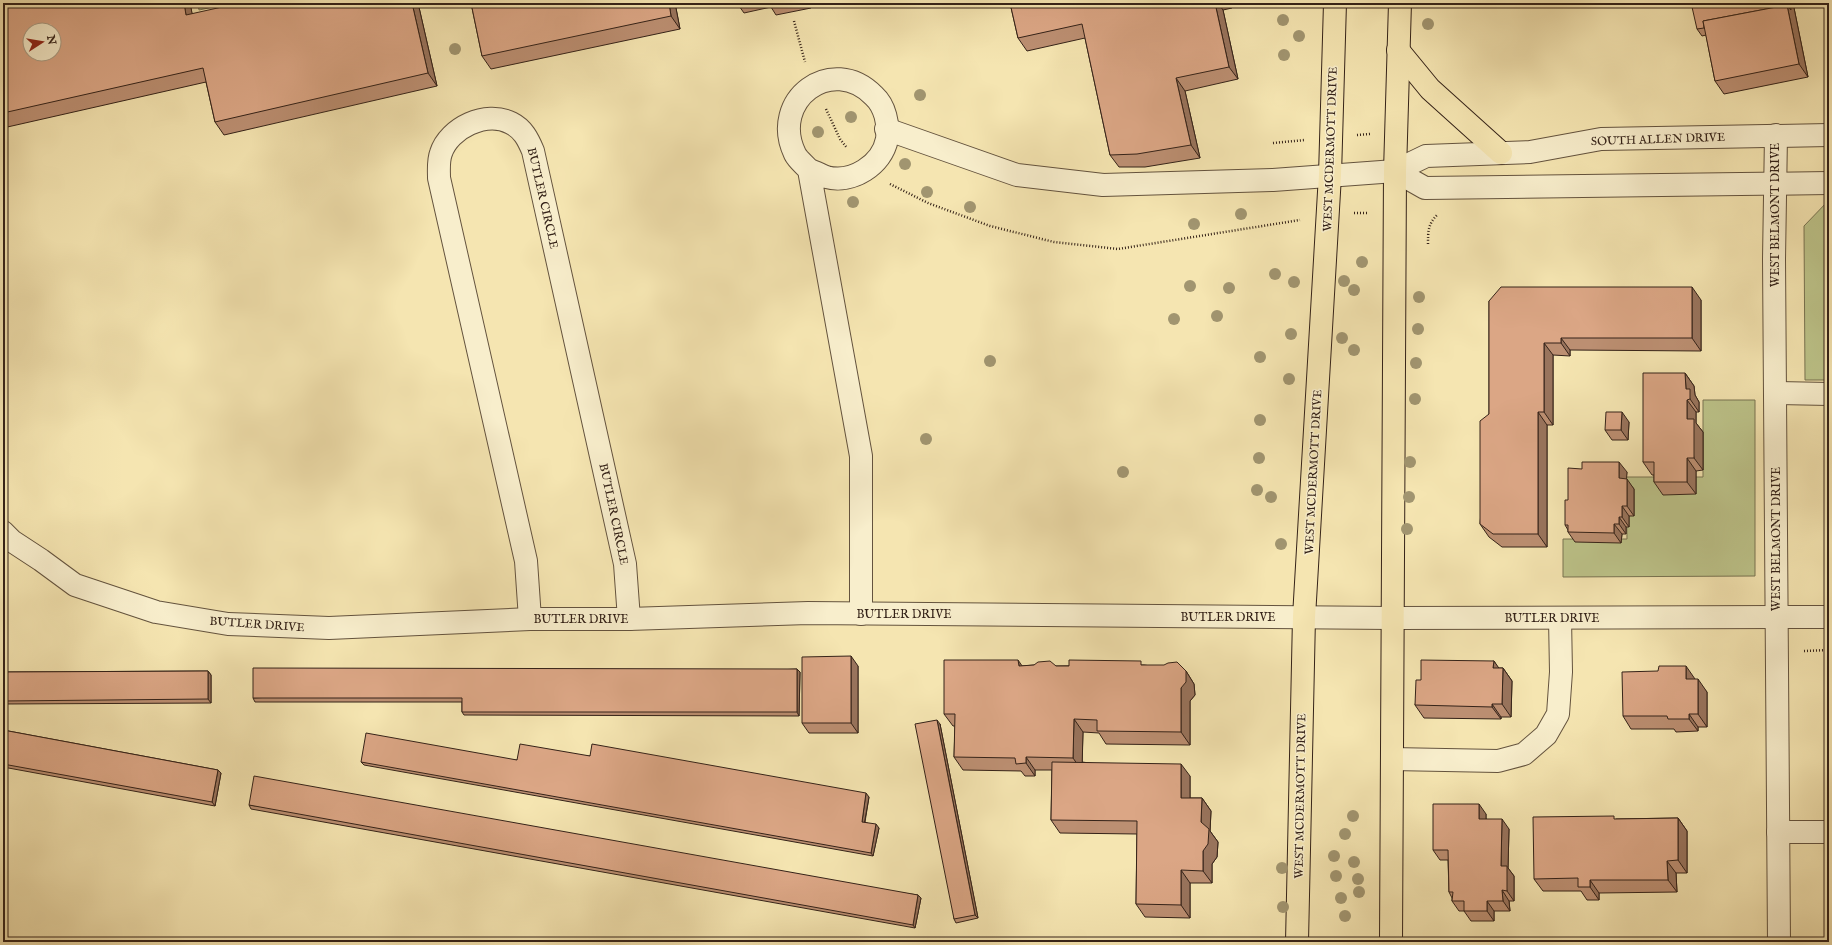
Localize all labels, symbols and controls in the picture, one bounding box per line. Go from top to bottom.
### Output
north arrow [22,22,62,62]
text: N [43,33,59,47]
street label: WEST MCDERMOTT DRIVE [1320,66,1341,232]
street label: SOUTH ALLEN DRIVE [1591,130,1725,149]
street label: WEST BELMONT DRIVE [1768,143,1783,287]
street label: BUTLER CIRCLE [524,146,561,250]
street label: WEST MCDERMOTT DRIVE [1302,389,1325,555]
street label: BUTLER CIRCLE [595,462,632,566]
street label: WEST BELMONT DRIVE [1769,467,1784,611]
street label: BUTLER DRIVE [856,607,952,622]
street label: BUTLER DRIVE [1180,610,1276,625]
street label: BUTLER DRIVE [1504,611,1600,626]
street label: BUTLER DRIVE [533,612,629,627]
street label: BUTLER DRIVE [209,614,305,635]
street label: WEST MCDERMOTT DRIVE [1292,713,1309,879]

